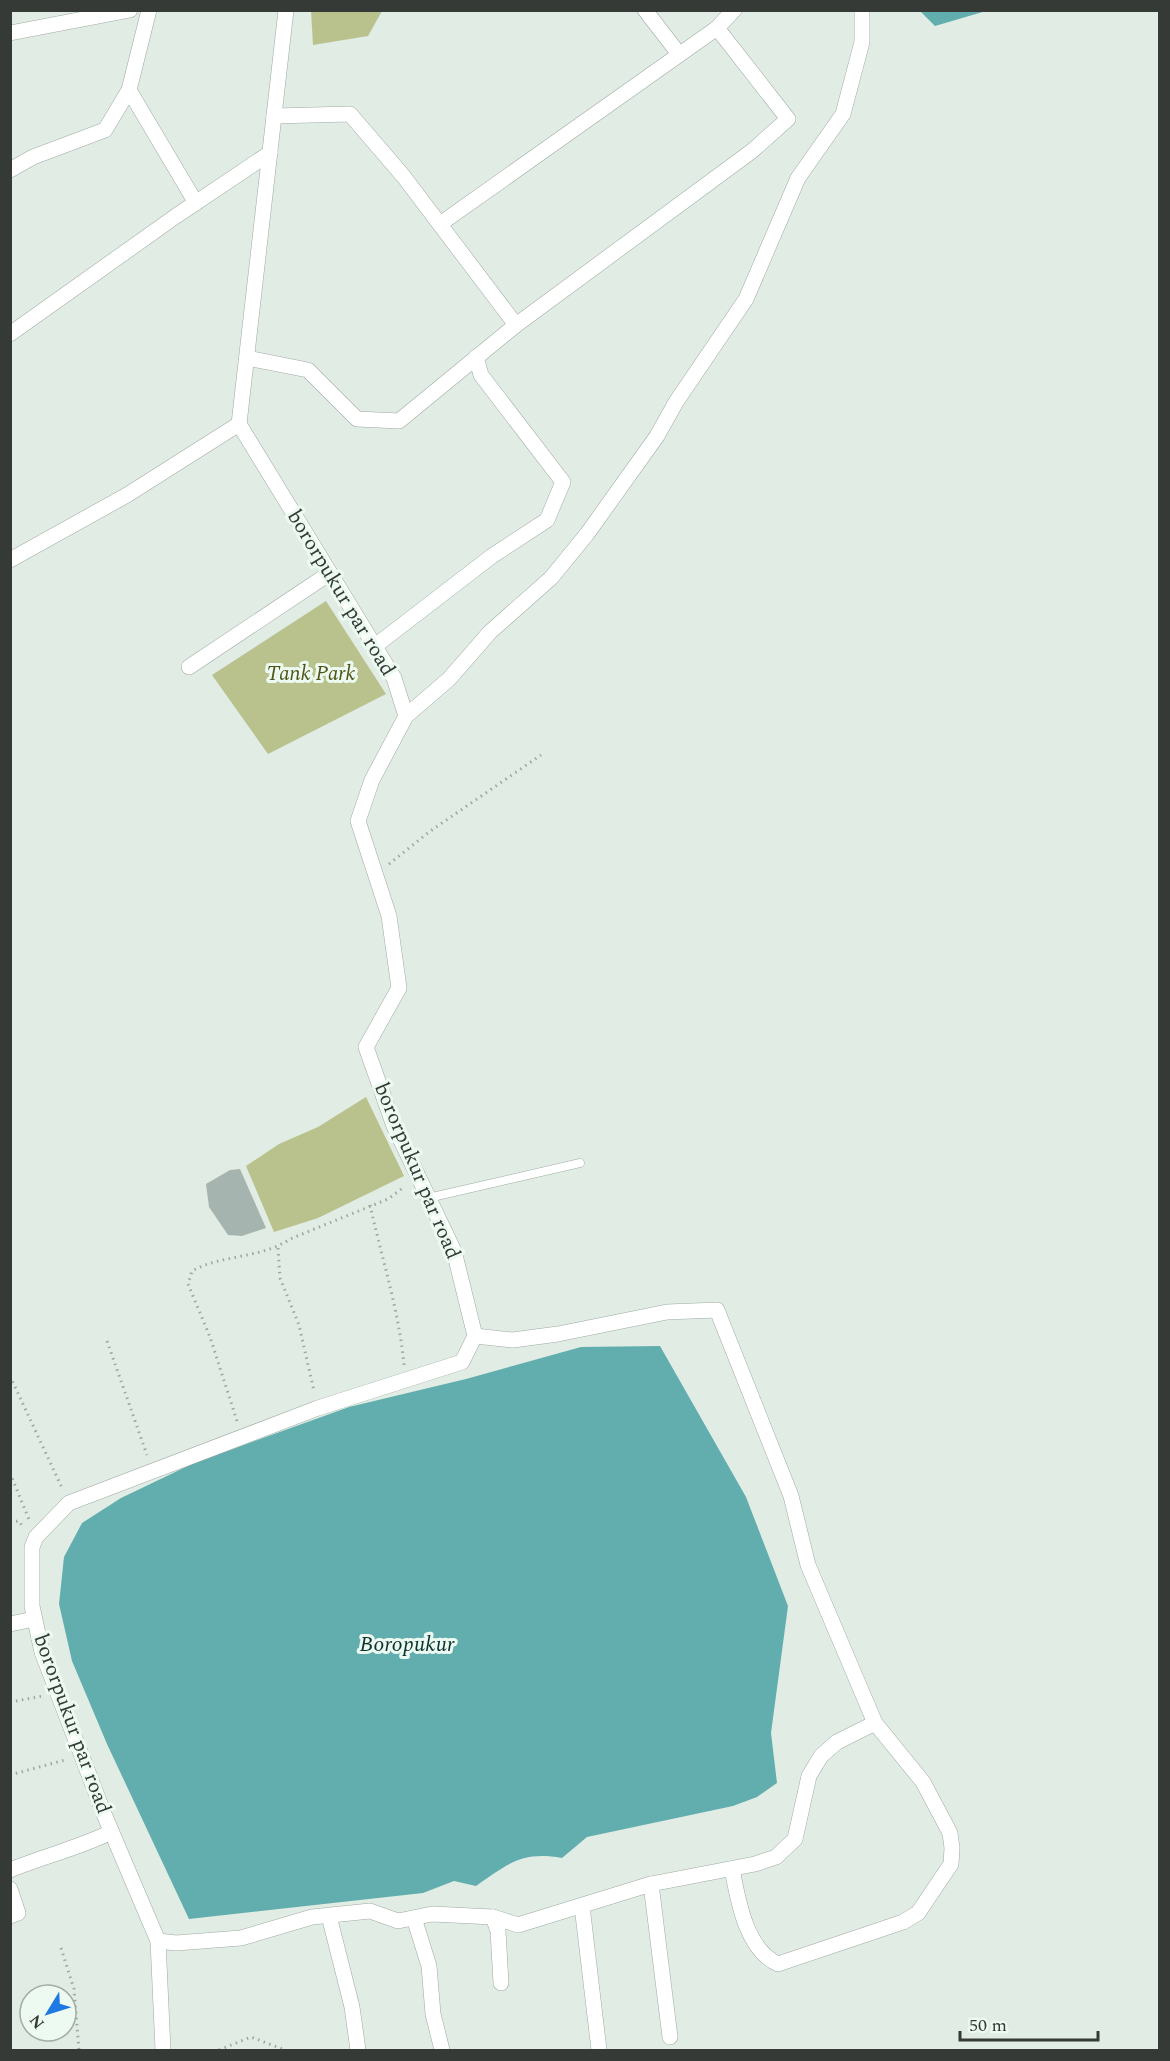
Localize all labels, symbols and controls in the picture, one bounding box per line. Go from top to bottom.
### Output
street label: bororpukur par road [278,504,404,682]
park label: Tank Park [267,658,356,690]
street label: bororpukur par road [365,1078,469,1264]
water label: Boropukur [359,1628,455,1661]
street label: bororpukur par road [25,1630,119,1818]
north arrow [18,1983,78,2043]
scale bar [960,2004,1098,2042]
text: N [23,2009,50,2034]
text: 50 m [969,2012,1007,2039]

